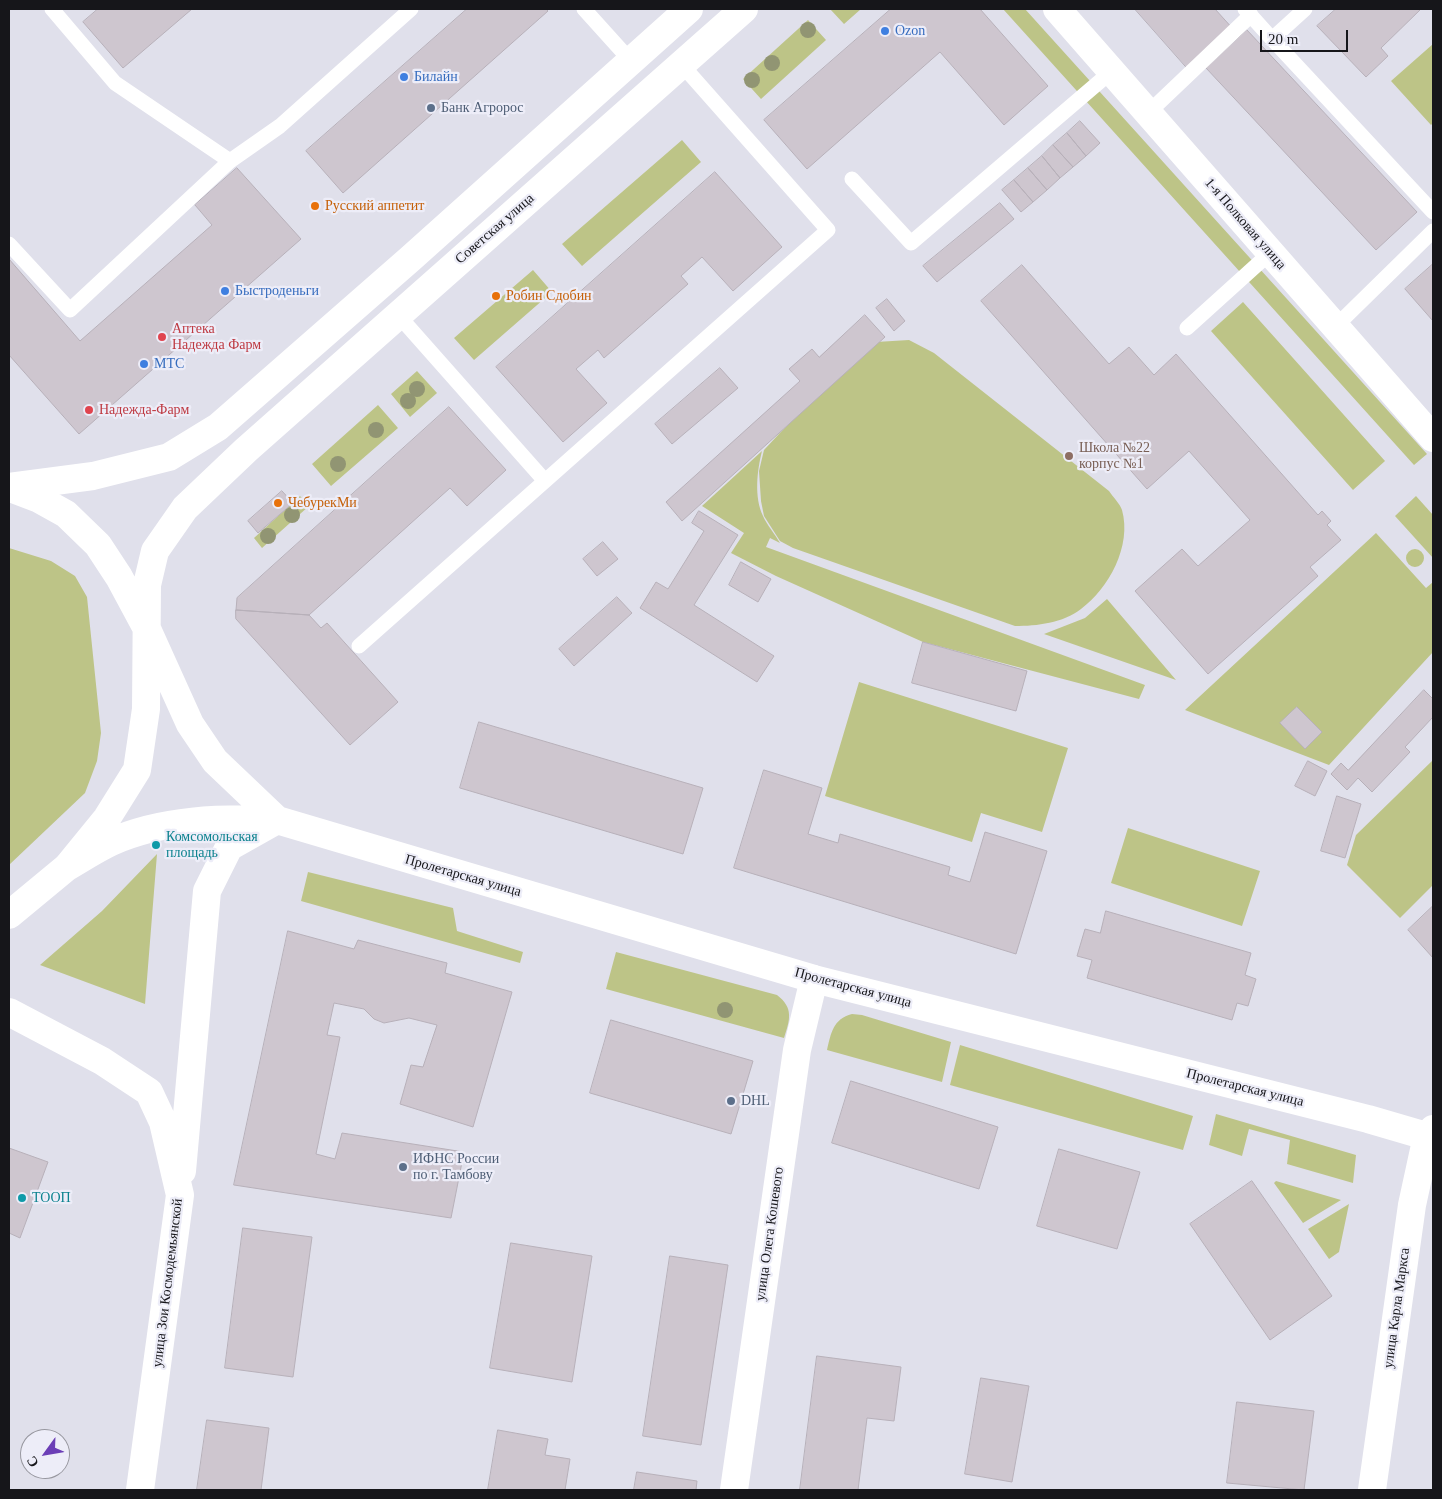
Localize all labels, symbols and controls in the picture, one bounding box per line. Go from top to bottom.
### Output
scale bar [1262,20,1350,52]
place label: Ozon [895,23,925,39]
marker: Ozon [879,25,891,37]
text: 20 m [1268,31,1298,47]
place label: Билайн [414,69,458,85]
marker: Билайн [398,71,410,83]
place label: Банк Агророс [441,100,523,116]
marker: Банк Агророс [425,102,437,114]
street label: 1-я Полковая улица [1201,175,1289,273]
street label: Советская улица [452,190,538,268]
place label: Русский аппетит [325,198,424,214]
marker: Русский аппетит [309,200,321,212]
place label: Быстроденьги [235,283,319,299]
marker: Быстроденьги [219,285,231,297]
place label: Робин Сдобин [506,288,592,304]
marker: Робин Сдобин [490,290,502,302]
place label: Аптека Надежда Фарм [172,321,261,354]
marker: Аптека Надежда Фарм [156,331,168,343]
place label: МТС [154,356,184,372]
marker: МТС [138,358,150,370]
place label: Надежда-Фарм [99,402,189,418]
marker: Надежда-Фарм [83,404,95,416]
place label: Школа №22 корпус №1 [1079,440,1150,472]
marker: Школа №22 корпус №1 [1063,450,1075,462]
place label: ЧебурекМи [288,495,357,511]
marker: ЧебурекМи [272,497,284,509]
place label: Комсомольская площадь [166,829,258,862]
marker: Комсомольская площадь [150,839,162,851]
street label: Пролетарская улица [403,851,523,901]
street label: Пролетарская улица [793,964,913,1012]
street label: Пролетарская улица [1185,1065,1305,1111]
place label: DHL [741,1093,770,1109]
marker: DHL [725,1095,737,1107]
place label: ИФНС России по г. Тамбову [413,1151,499,1184]
marker: ИФНС России по г. Тамбову [397,1161,409,1173]
street label: улица Олега Кошевого [752,1166,788,1302]
place label: ТООП [32,1190,71,1206]
marker: ТООП [16,1192,28,1204]
street label: улица Зои Космодемьянской [149,1198,187,1368]
street label: улица Карла Маркса [1380,1247,1414,1369]
north arrow [20,1429,70,1479]
text: С [24,1453,42,1470]

